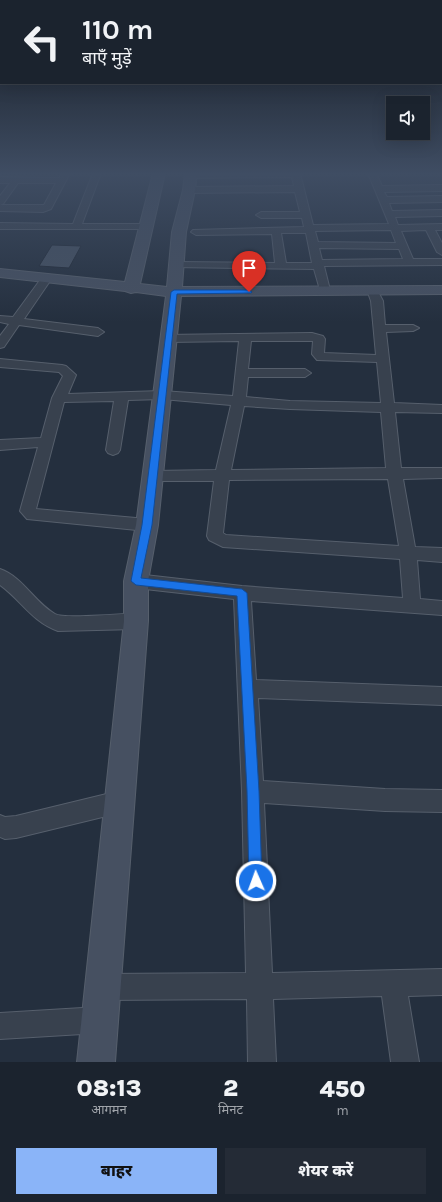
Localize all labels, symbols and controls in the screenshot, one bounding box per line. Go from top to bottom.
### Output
text: 110 m [82,13,153,46]
icon: left [16,16,68,68]
text: बाएँ मुड़ें [82,47,132,69]
map controls [386,96,430,140]
button: sound [386,96,430,140]
pin [232,251,266,292]
icon: arrive [238,257,260,279]
position arrow [235,860,277,902]
text: 08:13 [77,1074,141,1102]
text: 2 [223,1074,238,1102]
text: 450 [320,1075,365,1103]
text: आगमन [91,1102,127,1117]
text: मिनट [218,1102,243,1117]
text: m [336,1103,349,1118]
button: बाहर [16,1148,217,1194]
button: शेयर करें [225,1148,426,1194]

